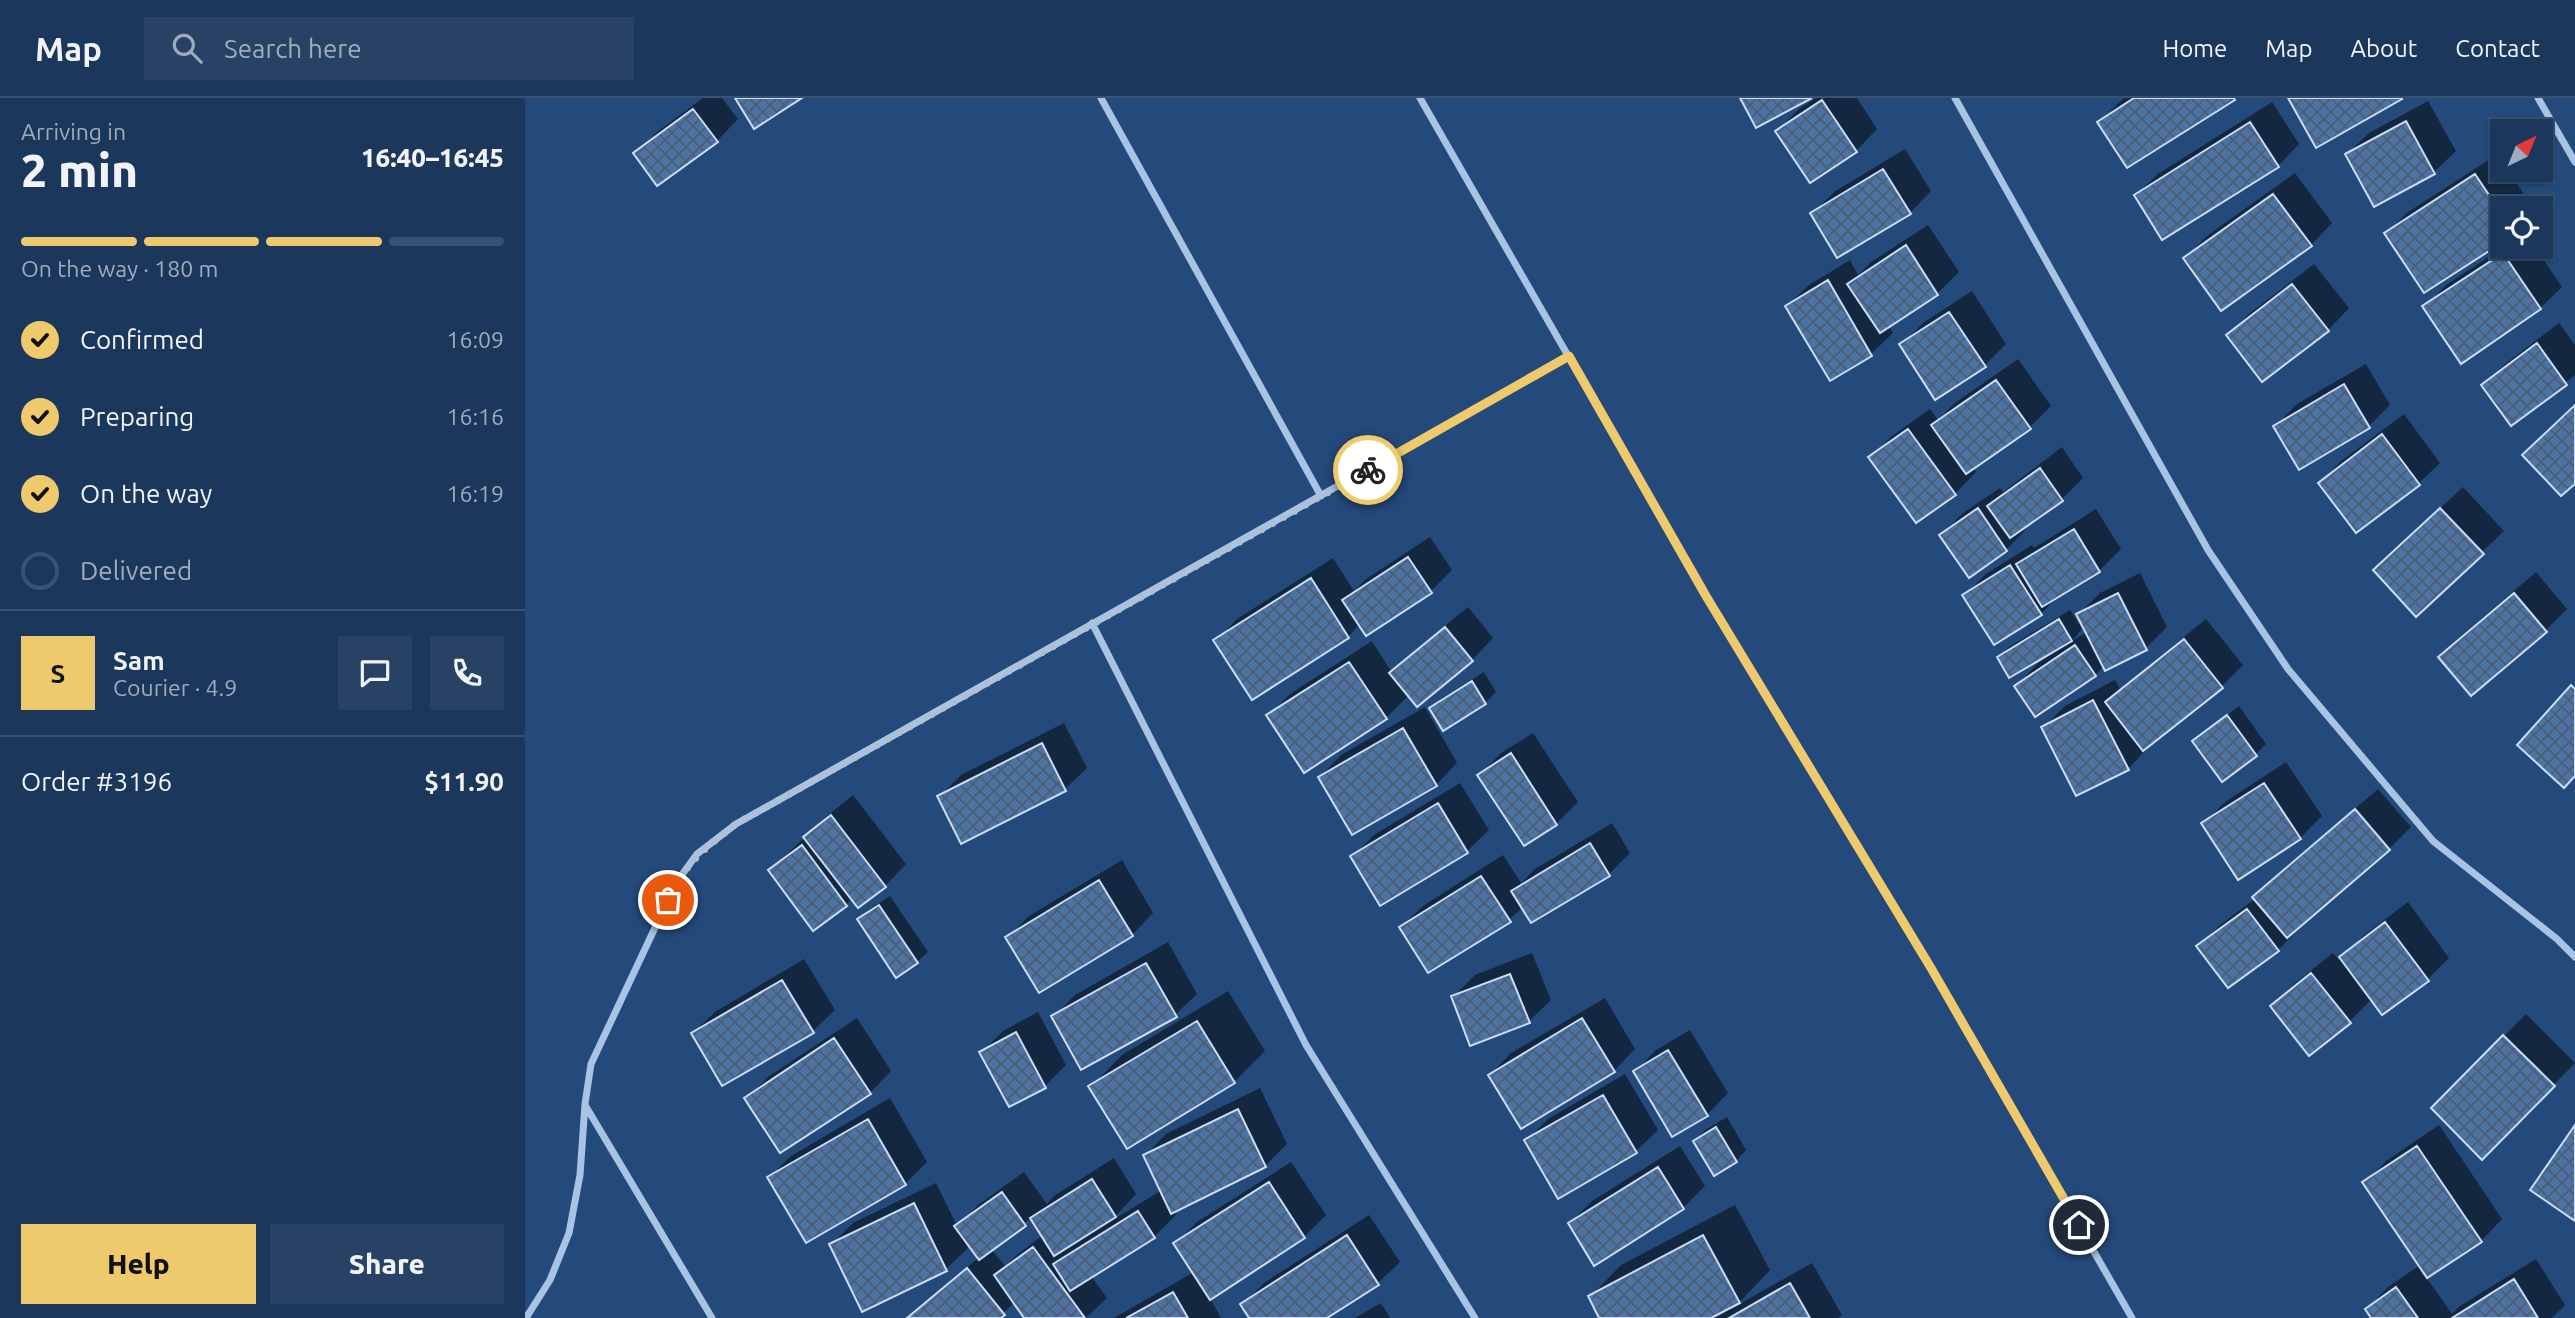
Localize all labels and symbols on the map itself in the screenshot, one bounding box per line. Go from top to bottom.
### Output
north arrow [2490,119,2553,182]
courier [1333,435,1403,505]
pin [638,870,698,930]
pin [2049,1195,2109,1255]

